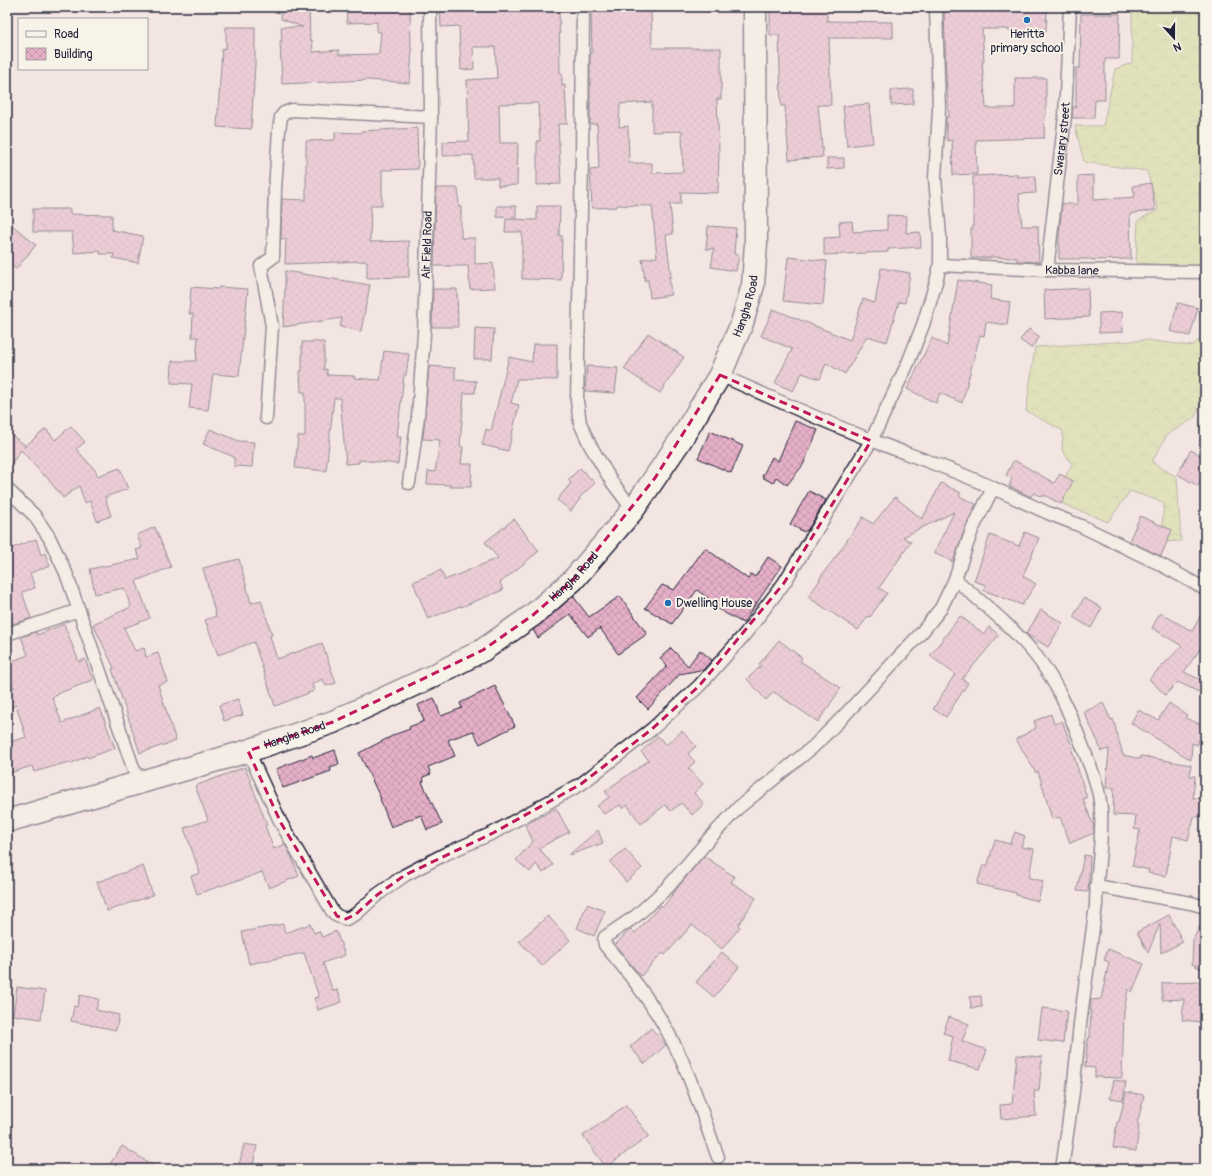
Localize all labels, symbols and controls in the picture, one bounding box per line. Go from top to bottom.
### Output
marker: Heritta primary school [1022,15,1032,25]
legend [18,18,148,70]
north arrow [1154,18,1194,58]
text: Road [54,27,79,42]
place label: Heritta primary school [991,27,1064,56]
text: N [1171,39,1183,54]
text: Building [54,47,93,62]
street label: Swarary street [1051,102,1074,176]
street label: Air Field Road [419,210,436,279]
street label: Kabba lane [1045,263,1099,279]
street label: Hangha Road [730,274,762,340]
street label: Hangha Road [546,549,602,606]
place label: Dwelling House [676,596,752,611]
marker: Dwelling House [663,598,673,608]
street label: Hangha Road [262,718,328,753]

